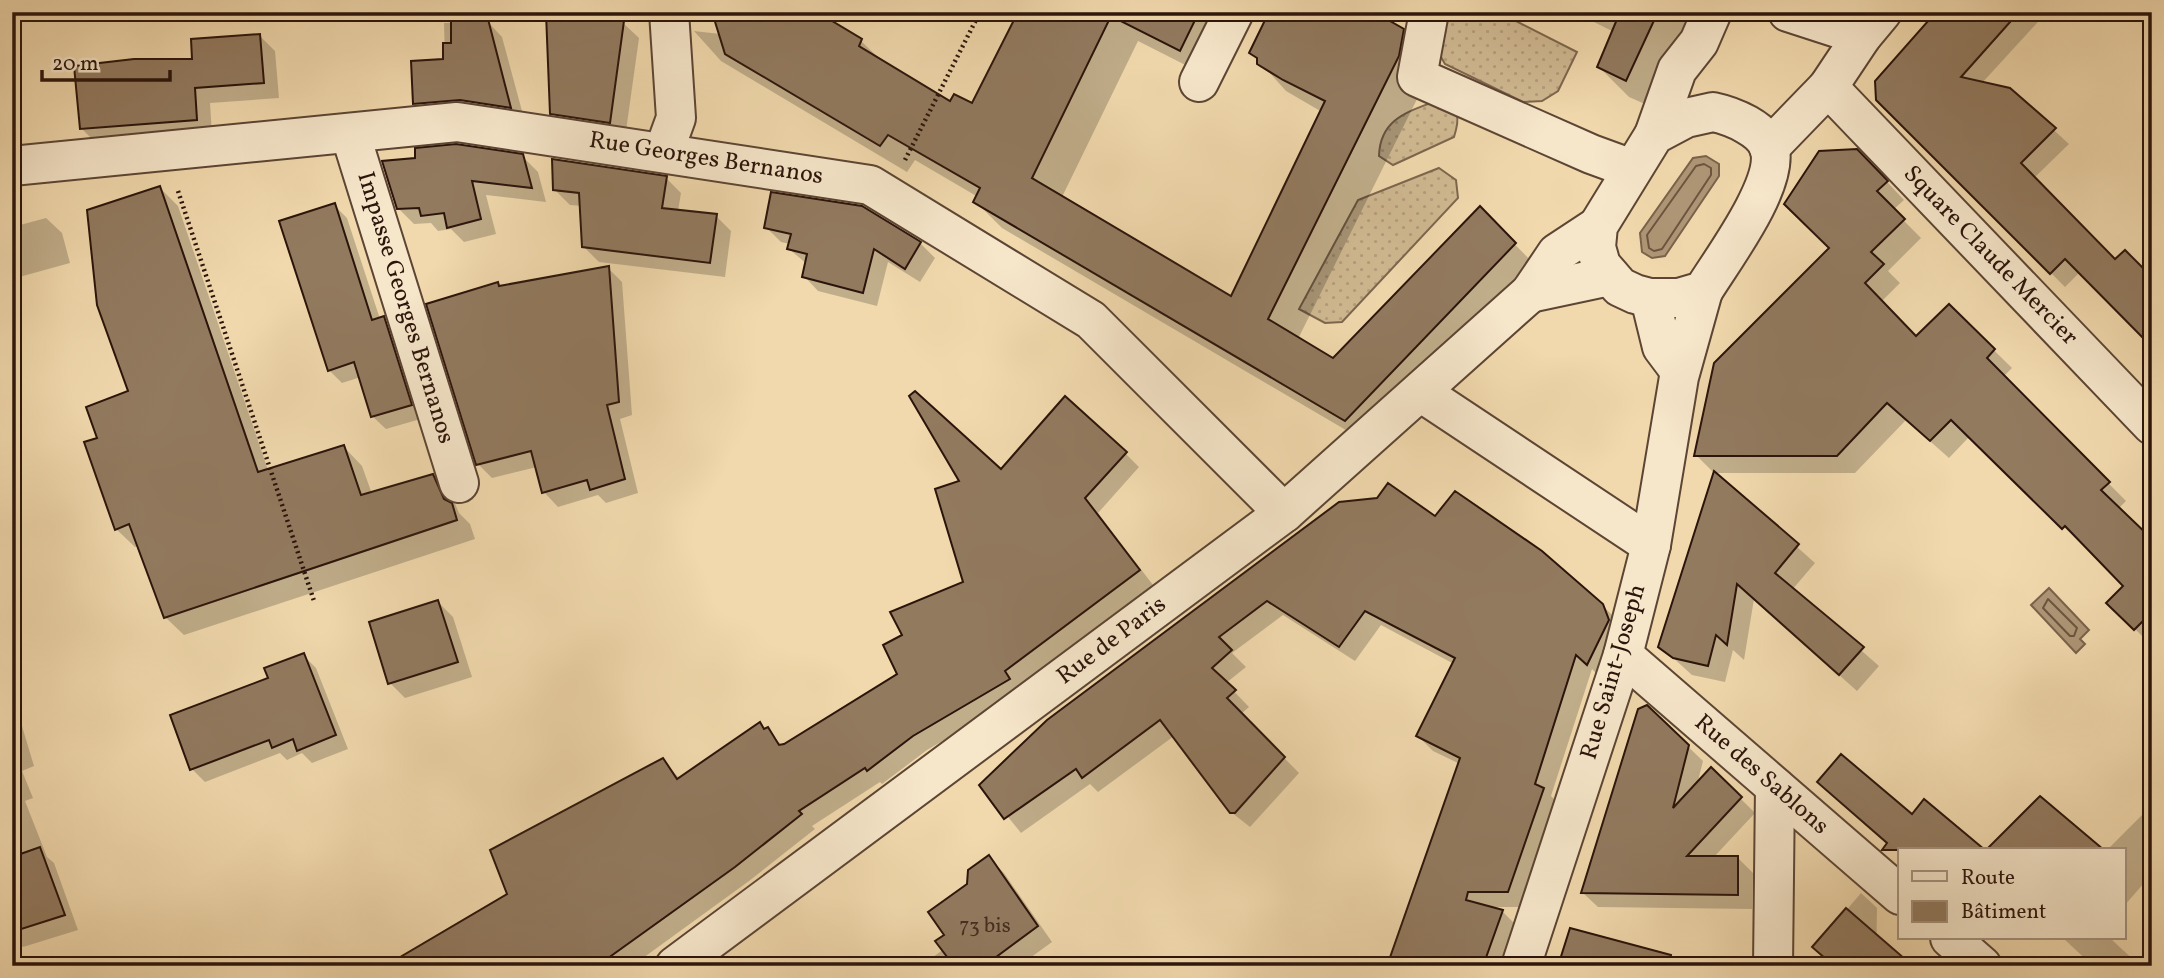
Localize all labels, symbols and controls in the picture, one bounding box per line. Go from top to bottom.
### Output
scale bar [42,38,170,82]
text: 20 m [52,50,98,79]
street label: Rue Georges Bernanos [586,124,826,194]
street label: Square Claude Mercier [1895,158,2085,354]
street label: Impasse Georges Bernanos [347,168,463,448]
street label: Rue Saint-Joseph [1573,580,1655,764]
street label: Rue de Paris [1050,589,1174,693]
street label: Rue des Sablons [1686,707,1836,843]
legend [1898,848,2126,940]
text: Route [1961,864,2015,893]
text: Bâtiment [1961,898,2046,927]
house number: 73 bis [959,912,1011,941]

